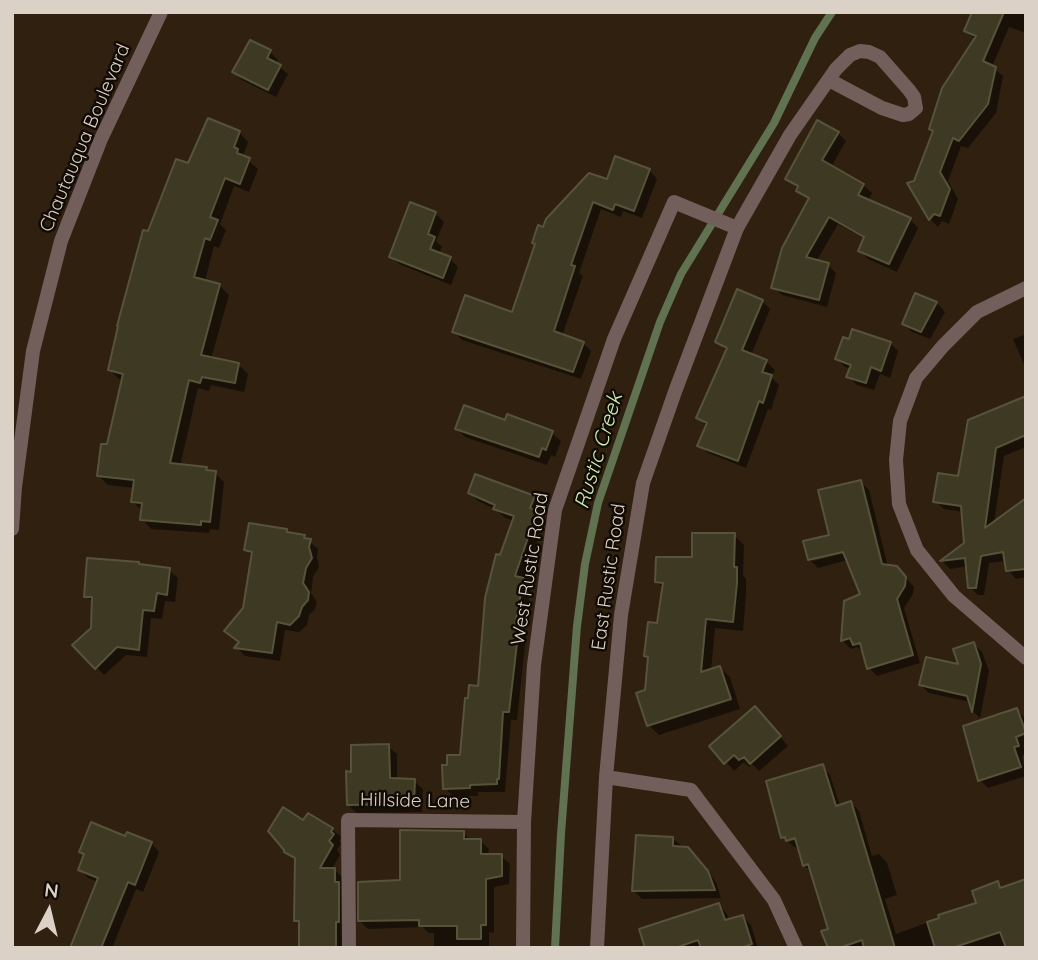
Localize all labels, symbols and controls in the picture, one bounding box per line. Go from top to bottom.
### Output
street label: Chautauqua Boulevard [35,40,135,236]
water label: Rustic Creek [569,390,629,512]
street label: West Rustic Road [507,491,553,647]
street label: East Rustic Road [587,502,631,652]
street label: Hillside Lane [360,789,470,813]
north arrow [14,876,84,946]
text: N [43,877,60,903]

